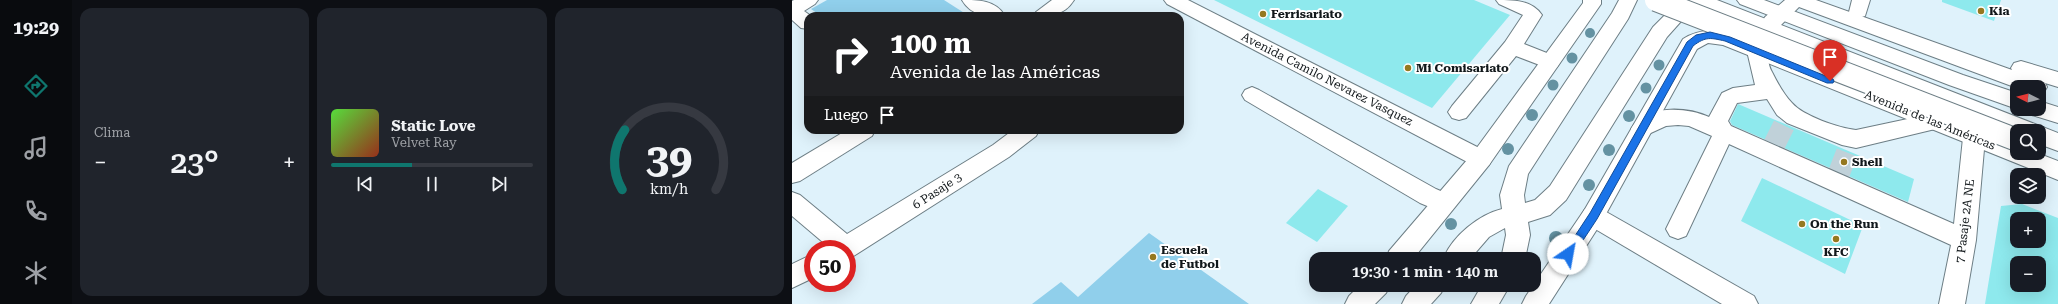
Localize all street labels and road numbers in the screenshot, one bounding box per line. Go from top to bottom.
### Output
street label: Avenida Camilo Nevarez Vasquez [1239,30,1415,129]
street label: Avenida de las Américas [1862,87,1998,153]
street label: 6 Pasaje 3 [910,170,964,212]
street label: 7 Pasaje 2A NE [1953,178,1977,264]

